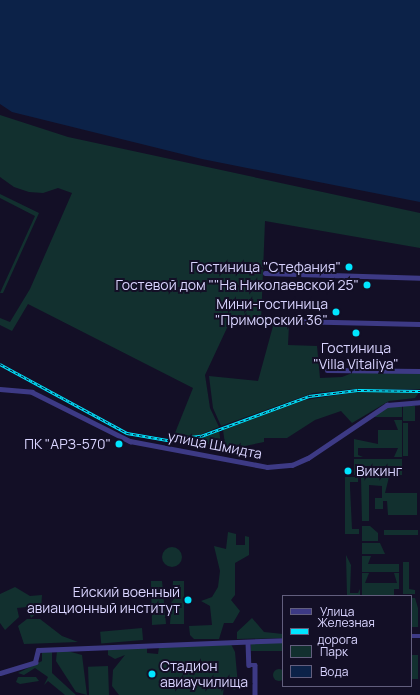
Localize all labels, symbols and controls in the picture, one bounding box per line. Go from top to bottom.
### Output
place label: Гостиница "Стефания" [190,259,341,275]
marker: Гостиница "Стефания" [344,262,354,272]
place label: Гостевой дом ""На Николаевской 25" [115,277,359,293]
marker: Гостевой дом ""На Николаевской 25" [362,280,372,290]
place label: Мини-гостиница "Приморский 36" [215,296,328,328]
marker: Мини-гостиница "Приморский 36" [331,307,341,317]
marker: Гостиница "Villa Vitaliya" [351,328,361,338]
place label: Гостиница "Villa Vitaliya" [313,340,399,372]
street label: улица Шмидта [166,428,264,462]
place label: ПК "АРЗ-570" [24,436,111,452]
marker: ПК "АРЗ-570" [114,439,124,449]
place label: Викинг [356,463,402,479]
marker: Викинг [343,466,353,476]
place label: Ейский военный авиационный институт [27,584,180,616]
marker: Ейский военный авиационный институт [183,595,193,605]
legend [282,595,412,687]
text: Улица [320,603,354,620]
text: Железная дорога [317,614,375,648]
text: Парк [320,643,348,660]
place label: Стадион авиаучилища [160,658,248,690]
text: Вода [320,663,348,680]
marker: Стадион авиаучилища [147,669,157,679]

